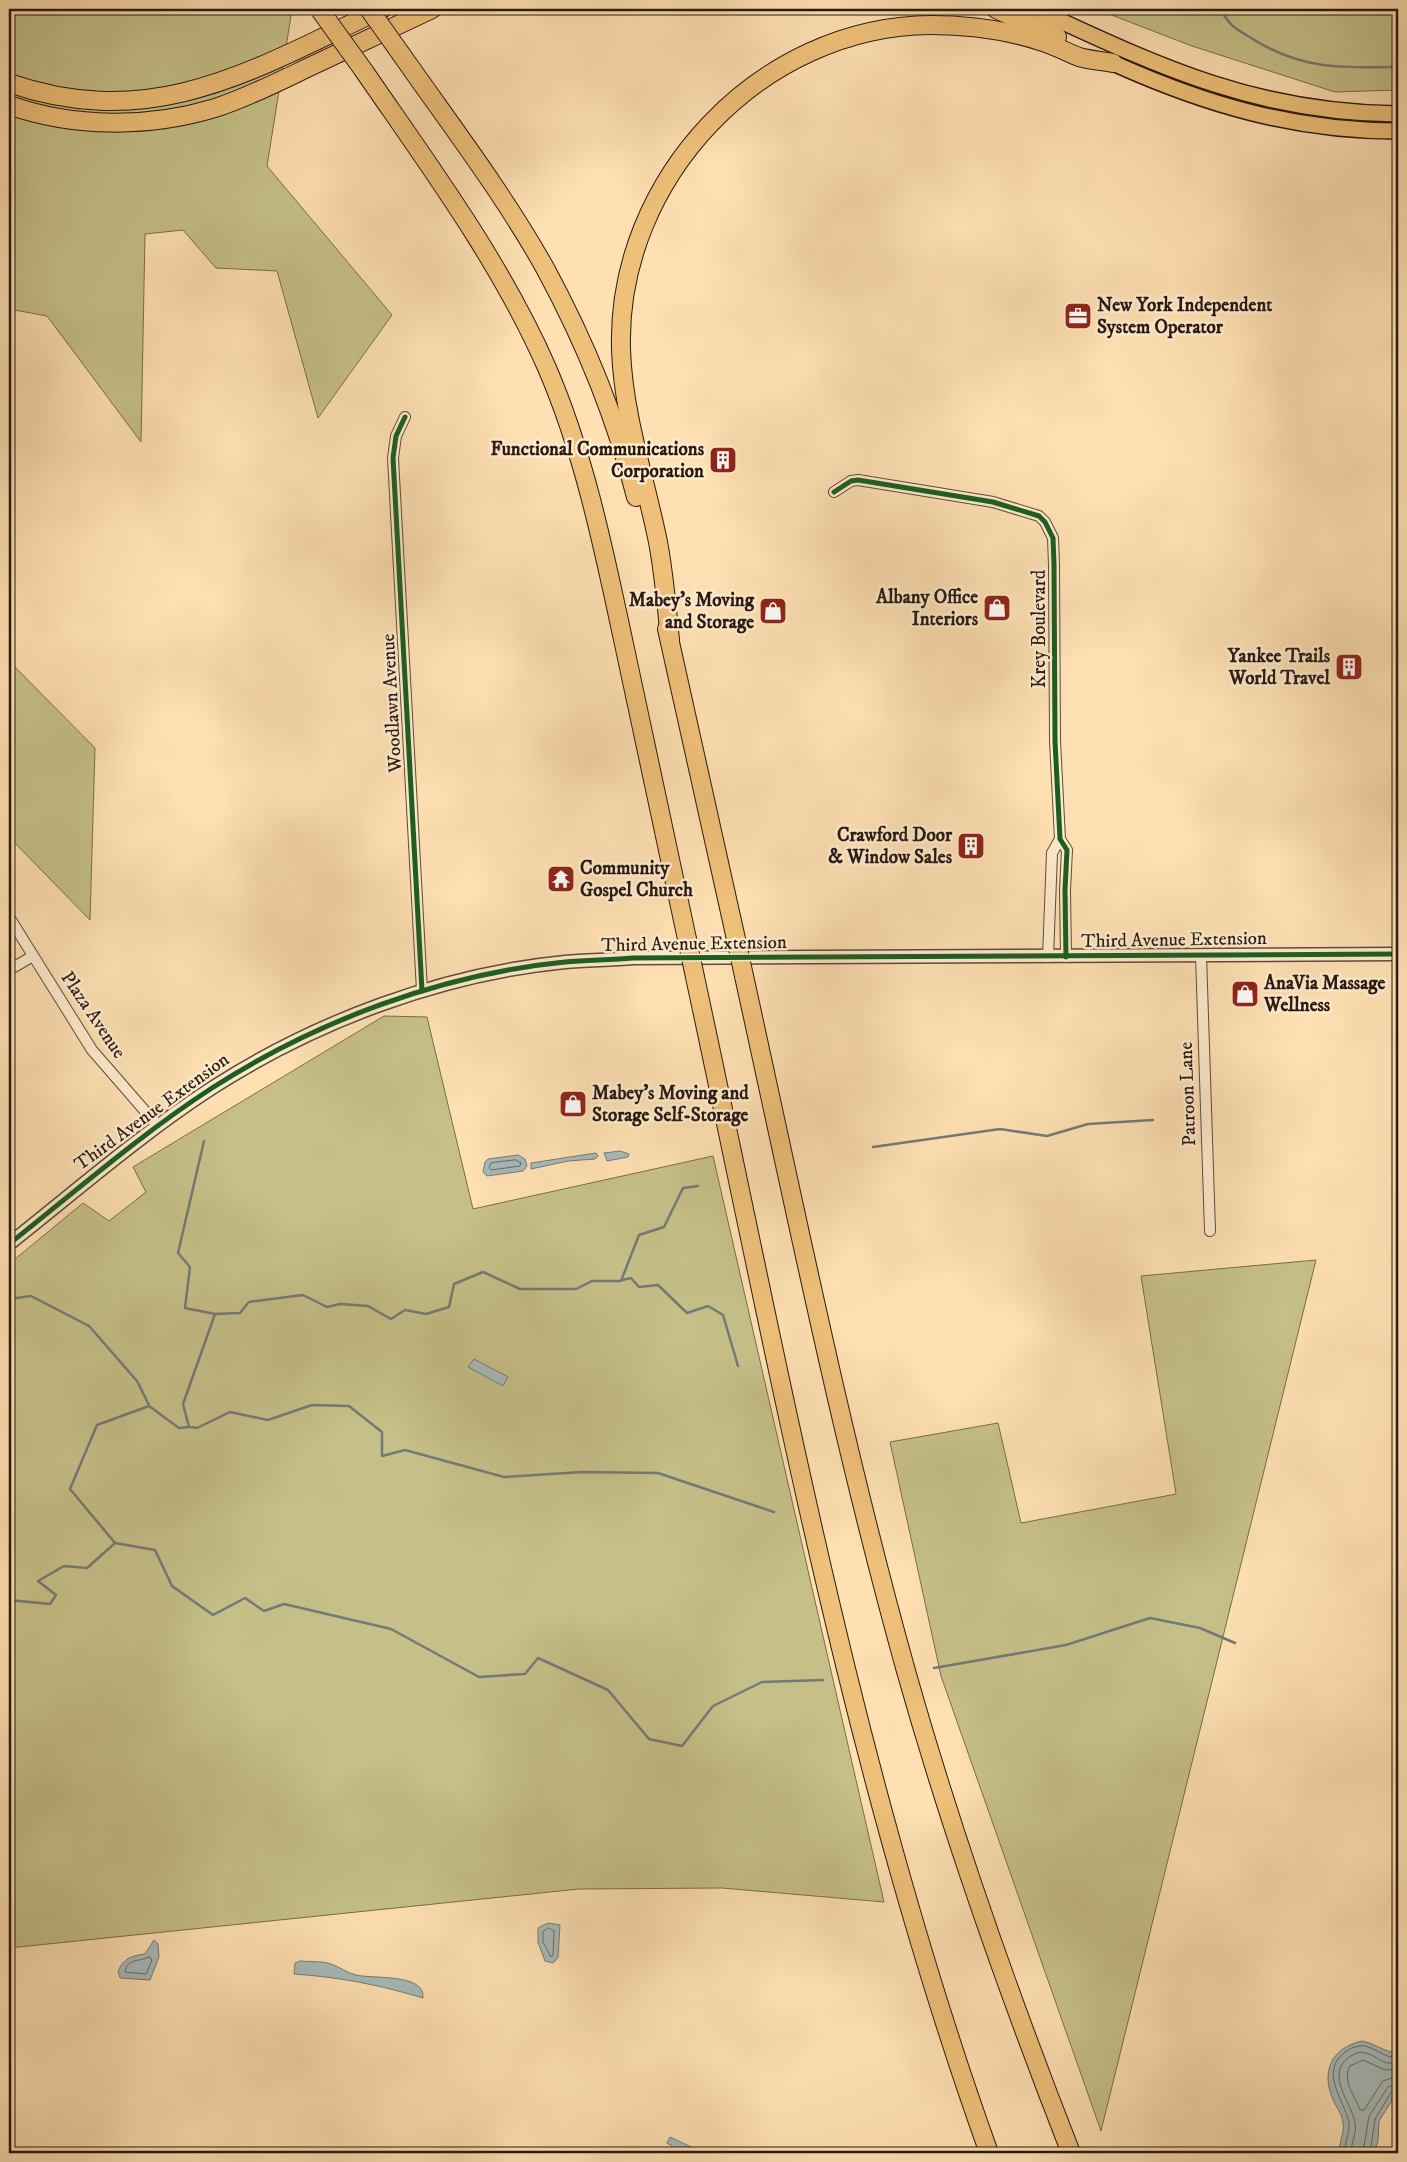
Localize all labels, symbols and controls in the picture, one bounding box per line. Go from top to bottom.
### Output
place label: New York Independent System Operator [1097,294,1273,339]
office icon: New York Independent System Operator [1063,301,1093,331]
place label: Functional Communications Corporation [491,438,705,483]
building icon: Functional Communications Corporation [708,445,738,475]
street label: Krey Boulevard [1028,569,1051,688]
place label: Albany Office Interiors [875,586,979,631]
place label: Mabey's Moving and Storage [629,589,755,634]
shop icon: Albany Office Interiors [982,593,1012,623]
shop icon: Mabey's Moving and Storage [758,596,788,626]
street label: Woodlawn Avenue [377,633,407,774]
place label: Yankee Trails World Travel [1227,645,1331,690]
building icon: Yankee Trails World Travel [1334,652,1364,682]
place label: Crawford Door & Window Sales [828,824,953,869]
building icon: Crawford Door & Window Sales [956,831,986,861]
place label: Community Gospel Church [580,857,694,902]
temple icon: Community Gospel Church [546,864,576,894]
street label: Third Avenue Extension [1081,927,1267,953]
street label: Third Avenue Extension [601,931,787,957]
street label: Plaza Avenue [56,967,131,1063]
place label: AnaVia Massage Wellness [1263,972,1385,1017]
shop icon: AnaVia Massage Wellness [1230,979,1260,1009]
street label: Patroon Lane [1175,1041,1201,1146]
street label: Third Avenue Extension [70,1048,234,1176]
place label: Mabey's Moving and Storage Self-Storage [592,1082,749,1127]
shop icon: Mabey's Moving and Storage Self-Storage [558,1089,588,1119]

